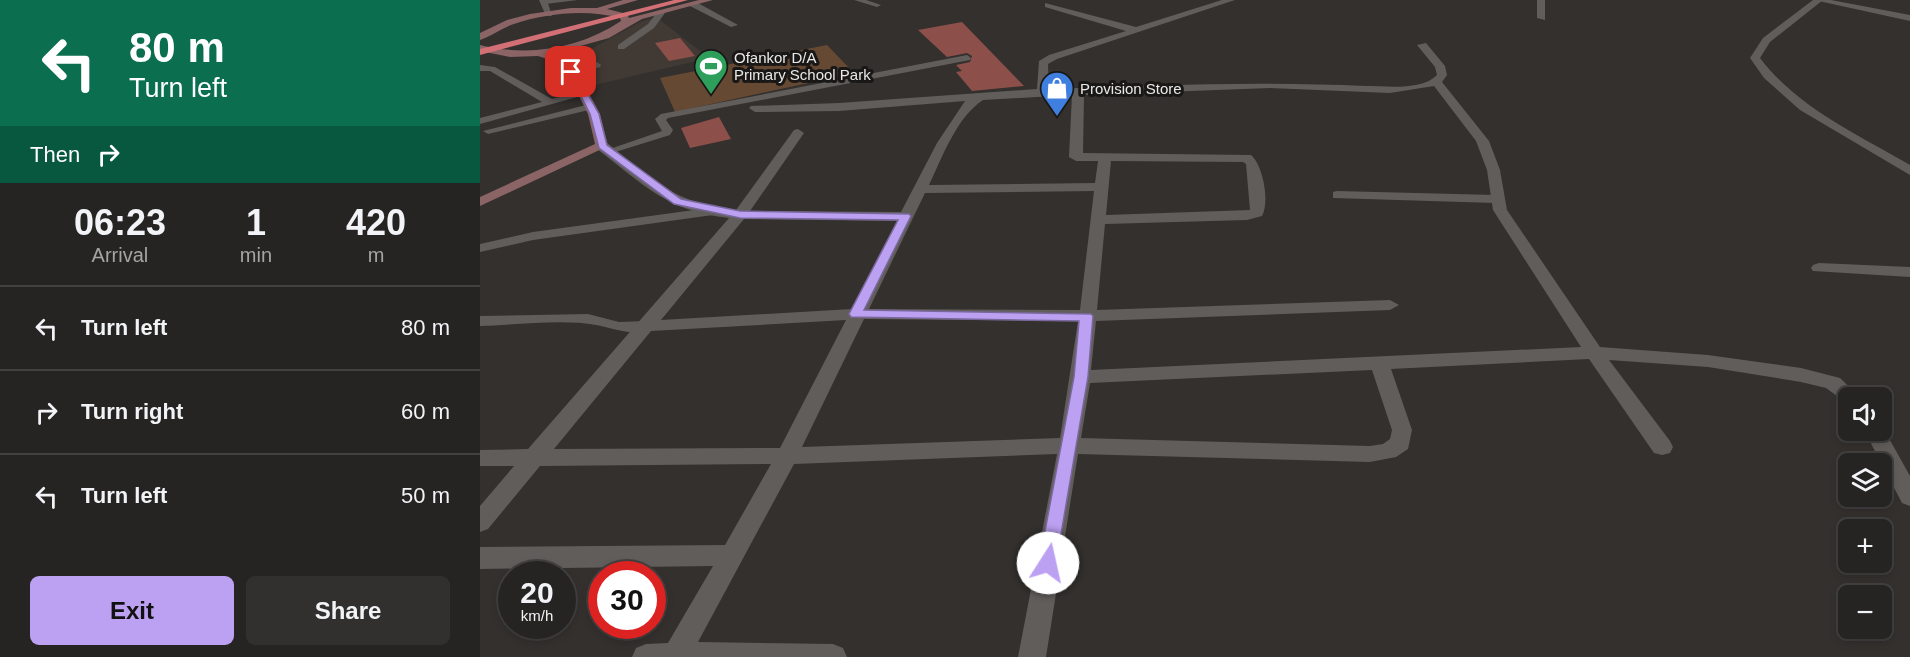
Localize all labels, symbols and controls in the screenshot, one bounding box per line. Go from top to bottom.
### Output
icon: left [30,24,108,102]
text: 80 m [129,24,225,71]
pin [545,46,596,97]
sports icon: Ofankor D/A Primary School Park [693,48,729,95]
place label: Ofankor D/A Primary School Park [734,49,871,83]
icon: arrive [554,55,587,88]
shop icon: Provision Store [1039,70,1075,117]
text: Turn left [129,73,227,103]
place label: Provision Store [1080,80,1182,97]
icon: right [92,138,125,171]
text: Then [30,142,80,167]
text: 06:23 [74,202,166,243]
text: 1 [246,202,266,243]
text: 420 [346,202,406,243]
text: Arrival [92,244,148,266]
text: min [240,244,272,266]
text: m [368,244,384,266]
icon: left [30,312,63,345]
text: Turn left [81,315,167,340]
text: 80 m [401,315,450,340]
map controls [1838,387,1892,639]
button: sound [1838,387,1892,441]
icon: right [30,396,63,429]
text: Turn right [81,399,183,424]
text: 60 m [401,399,450,424]
button: layers [1838,453,1892,507]
icon: left [30,480,63,513]
text: Turn left [81,483,167,508]
text: 50 m [401,483,450,508]
button: + [1838,519,1892,573]
position arrow [1016,531,1080,595]
speed limit sign: 30 [588,561,666,639]
button: Exit [30,576,234,645]
button: Share [246,576,450,645]
text: 20 [520,576,554,609]
button: − [1838,585,1892,639]
text: km/h [521,607,553,624]

